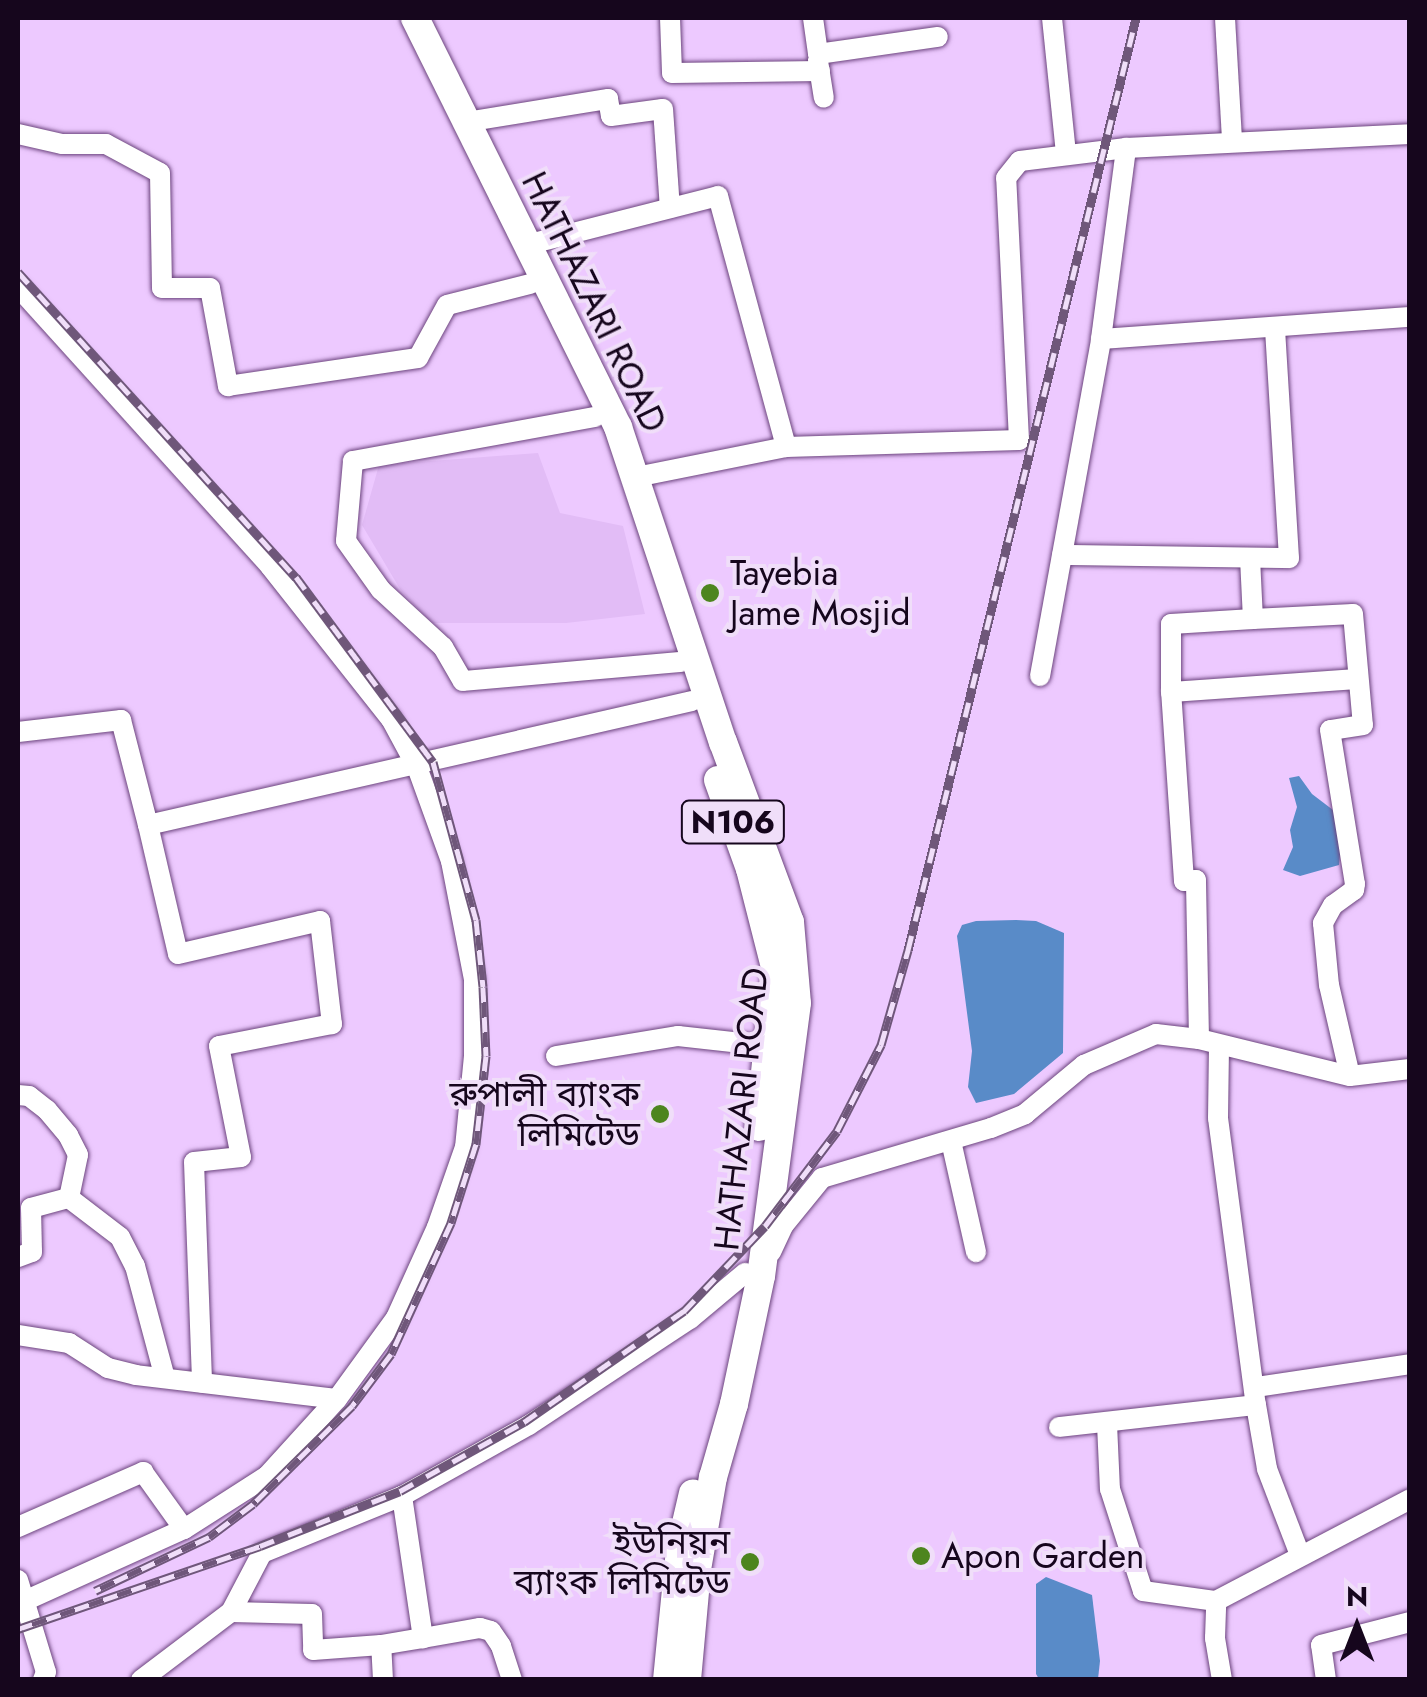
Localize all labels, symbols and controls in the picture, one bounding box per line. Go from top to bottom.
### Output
street label: HATHAZARI ROAD [513,165,675,439]
place label: Tayebia Jame Mosjid [730,552,910,634]
marker: Tayebia Jame Mosjid [699,582,721,604]
road number: N106 [680,795,786,849]
street label: HATHAZARI ROAD [705,966,777,1252]
place label: রুপালী ব্যাংক লিমিটেড [449,1073,640,1155]
marker: রুপালী ব্যাংক লিমিটেড [649,1103,671,1125]
place label: ইউনিয়ন ব্যাংক লিমিটেড [514,1521,730,1603]
place label: Apon Garden [941,1535,1144,1577]
marker: Apon Garden [910,1545,932,1567]
marker: ইউনিয়ন ব্যাংক লিমিটেড [739,1551,761,1573]
text: N [1346,1576,1368,1617]
north arrow [1307,1577,1407,1677]

